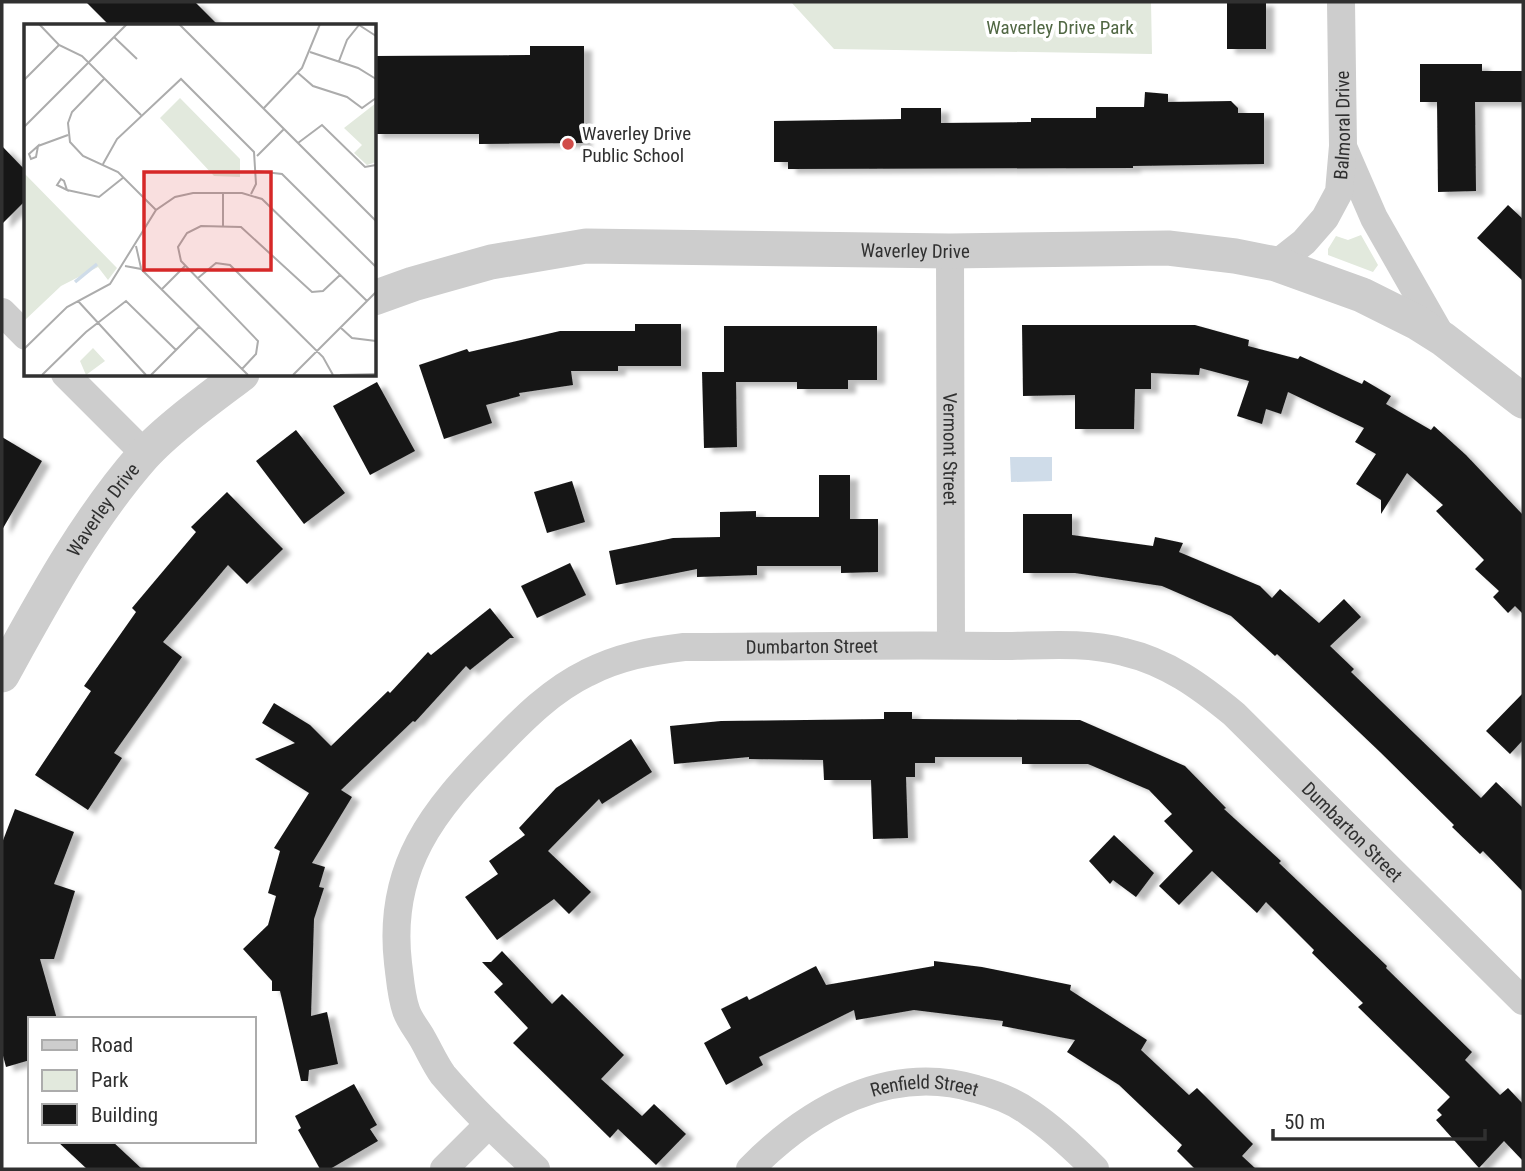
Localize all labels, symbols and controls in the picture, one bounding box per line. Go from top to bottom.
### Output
park label: Waverley Drive Park [986,16,1134,39]
inset map [24,24,376,376]
street label: Balmoral Drive [1329,70,1355,181]
place label: Waverley Drive Public School [582,122,691,167]
marker: Waverley Drive Public School [560,136,576,152]
street label: Waverley Drive [860,238,970,263]
street label: Vermont Street [939,393,962,505]
street label: Waverley Drive [62,458,144,560]
street label: Dumbarton Street [746,634,878,658]
street label: Dumbarton Street [1297,777,1407,886]
legend [28,1017,256,1143]
text: Road [91,1033,133,1057]
text: Park [91,1068,129,1092]
street label: Renfield Street [867,1070,981,1101]
scale bar [1273,1098,1485,1142]
text: Building [91,1103,158,1127]
text: 50 m [1284,1110,1325,1134]

